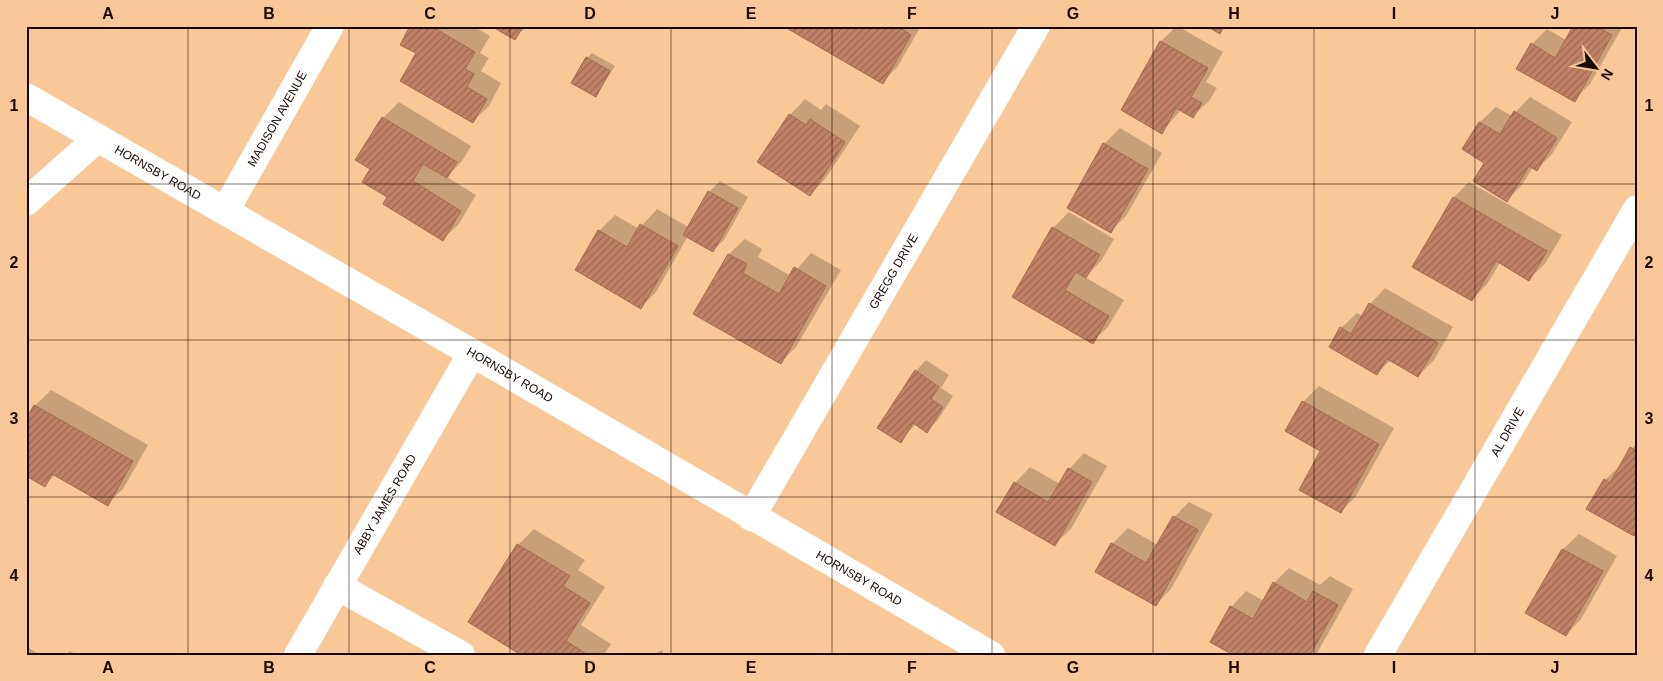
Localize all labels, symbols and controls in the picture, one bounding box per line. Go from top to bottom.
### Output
text: A [102,5,114,22]
text: B [263,5,275,22]
text: C [424,5,436,22]
text: D [584,5,596,22]
text: E [746,5,757,22]
text: F [907,5,917,22]
text: G [1067,5,1079,22]
text: H [1228,5,1240,22]
text: I [1392,5,1396,22]
text: J [1551,5,1559,22]
north arrow [1570,42,1620,92]
text: N [1598,66,1617,83]
street label: MADISON AVENUE [245,69,310,169]
text: 1 [10,97,19,114]
text: 1 [1645,97,1654,114]
street label: HORNSBY ROAD [112,142,204,203]
street label: GREGG DRIVE [866,231,921,312]
text: 2 [10,254,19,271]
text: 2 [1645,254,1654,271]
street label: HORNSBY ROAD [464,344,556,406]
street label: AL DRIVE [1488,405,1527,459]
text: 3 [10,410,19,427]
text: 3 [1645,410,1654,427]
street label: ABBY JAMES ROAD [351,451,419,557]
street label: HORNSBY ROAD [813,548,905,609]
text: 4 [10,567,19,584]
text: 4 [1645,567,1654,584]
text: A [102,659,114,676]
text: B [263,659,275,676]
text: C [424,659,436,676]
text: D [584,659,596,676]
text: E [746,659,757,676]
text: F [907,659,917,676]
text: G [1067,659,1079,676]
text: H [1228,659,1240,676]
text: I [1392,659,1396,676]
text: J [1551,659,1559,676]

